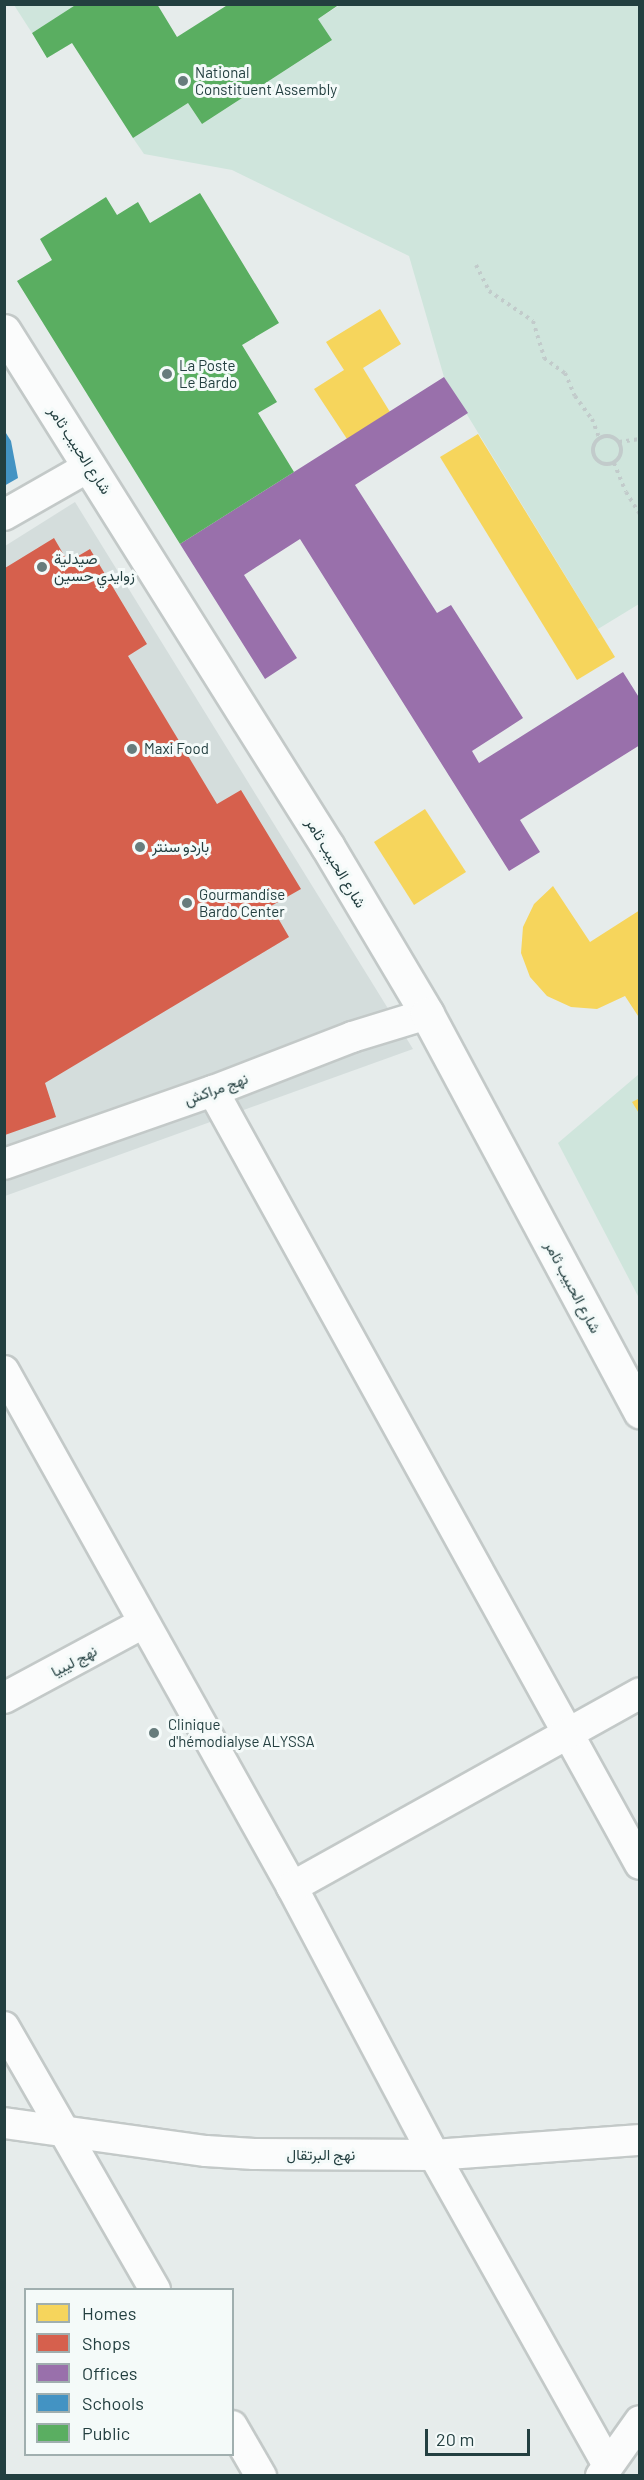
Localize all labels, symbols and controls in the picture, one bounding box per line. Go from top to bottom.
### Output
place label: National Constituent Assembly [195,63,337,98]
marker: National Constituent Assembly [176,74,190,88]
place label: La Poste Le Bardo [179,356,237,391]
marker: La Poste Le Bardo [160,367,174,381]
street label: شارع الحبيب ثامر [45,403,115,497]
place label: صيدلية زوايدي حسين [54,549,135,584]
marker: صيدلية زوايدي حسين [35,560,49,574]
place label: Maxi Food [144,740,209,758]
marker: Maxi Food [125,742,139,756]
street label: شارع الحبيب ثامر [302,815,370,911]
place label: باردو سنتر [152,838,209,856]
marker: باردو سنتر [133,840,147,854]
place label: Gourmandise Bardo Center [199,885,285,920]
marker: Gourmandise Bardo Center [180,896,194,910]
street label: نهج مراكش [182,1069,250,1109]
street label: شارع الحبيب ثامر [541,1238,605,1336]
street label: نهج ليبيا [48,1641,100,1681]
place label: Clinique d'hémodialyse ALYSSA [168,1715,315,1750]
marker: Clinique d'hémodialyse ALYSSA [145,1724,163,1742]
street label: نهج البرتقال [287,2146,355,2164]
legend [24,2288,234,2456]
text: Homes [82,2302,136,2324]
text: Shops [82,2332,131,2354]
text: Offices [82,2362,138,2384]
text: Schools [82,2392,144,2414]
scale bar [428,2417,533,2455]
text: Public [82,2422,130,2444]
text: 20 m [436,2428,474,2450]

